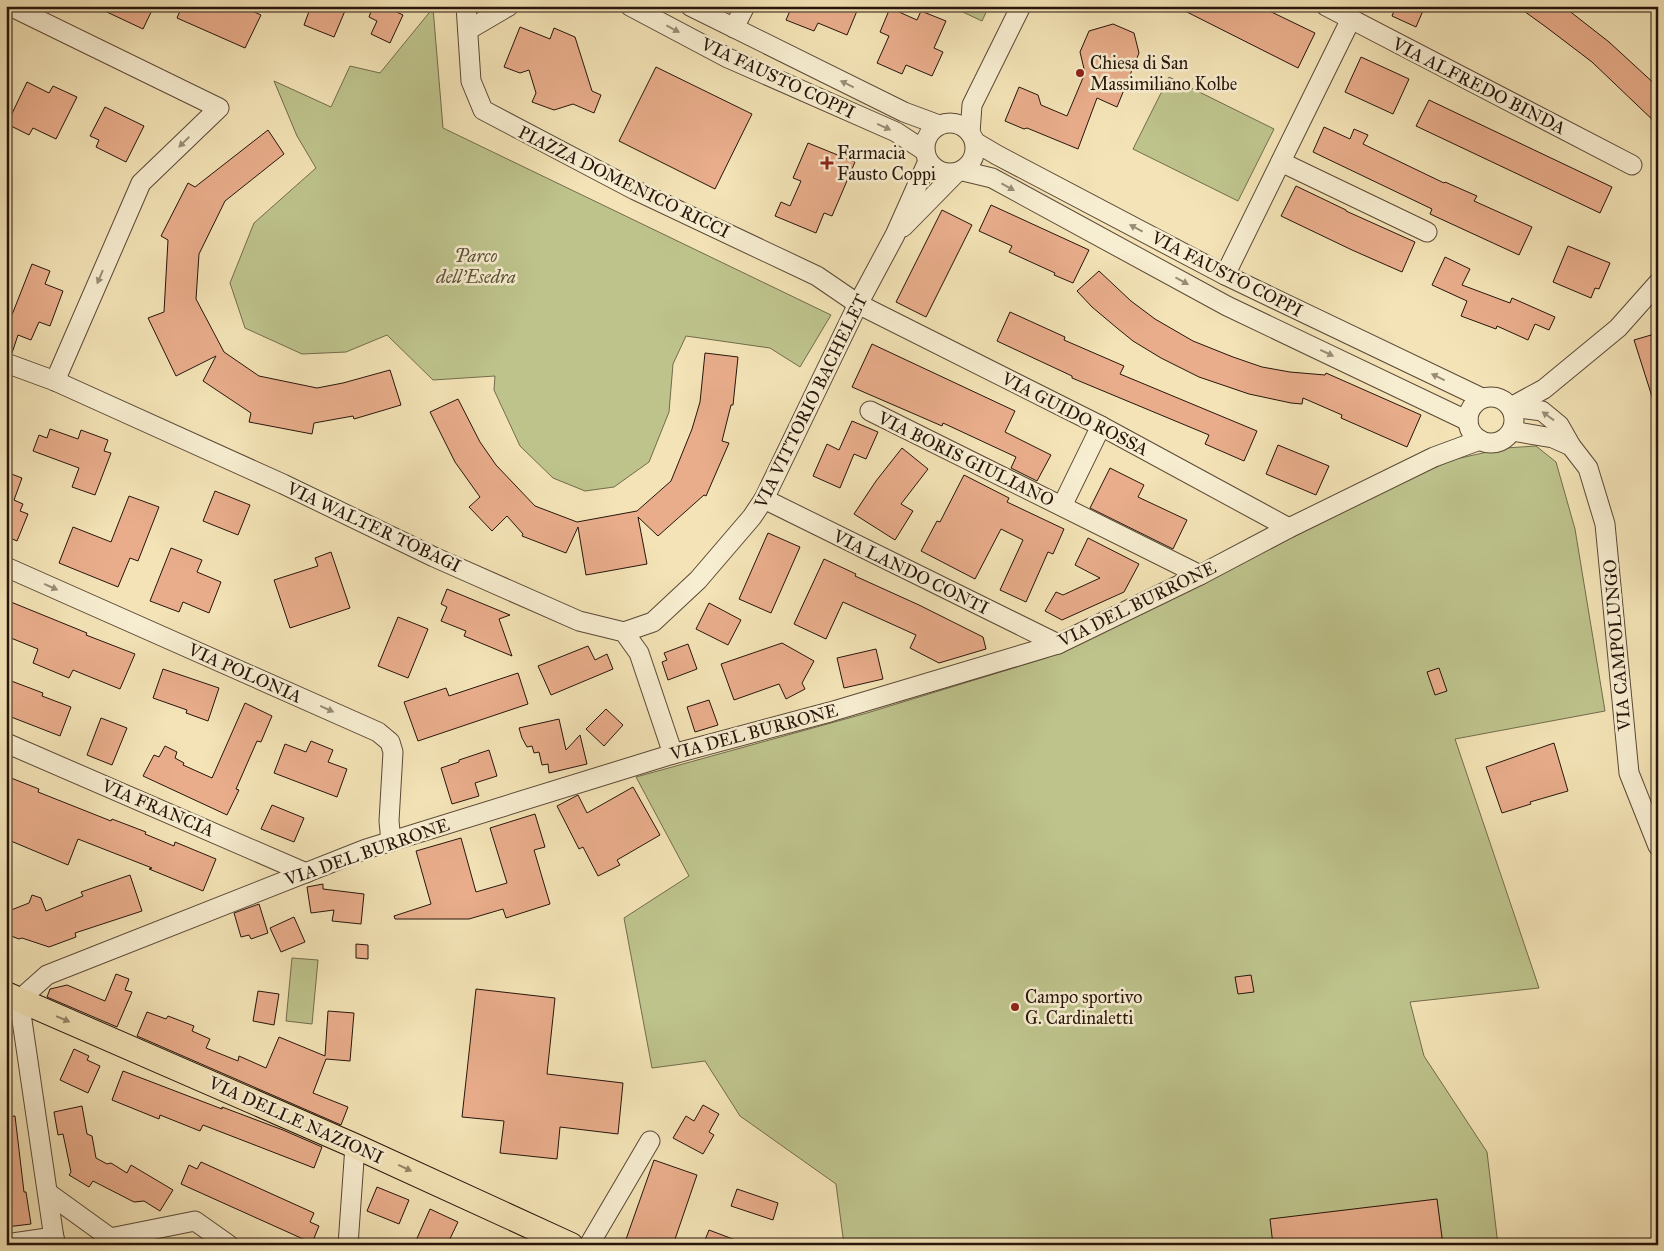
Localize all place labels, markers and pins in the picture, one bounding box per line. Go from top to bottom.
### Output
place label: Chiesa di San Massimiliano Kolbe [1090,52,1237,95]
marker: Chiesa di San Massimiliano Kolbe [1074,67,1086,79]
place label: Farmacia Fausto Coppi [837,142,936,185]
marker: Farmacia Fausto Coppi [821,157,833,169]
place label: Campo sportivo G. Cardinaletti [1025,986,1142,1029]
marker: Campo sportivo G. Cardinaletti [1009,1001,1021,1013]

